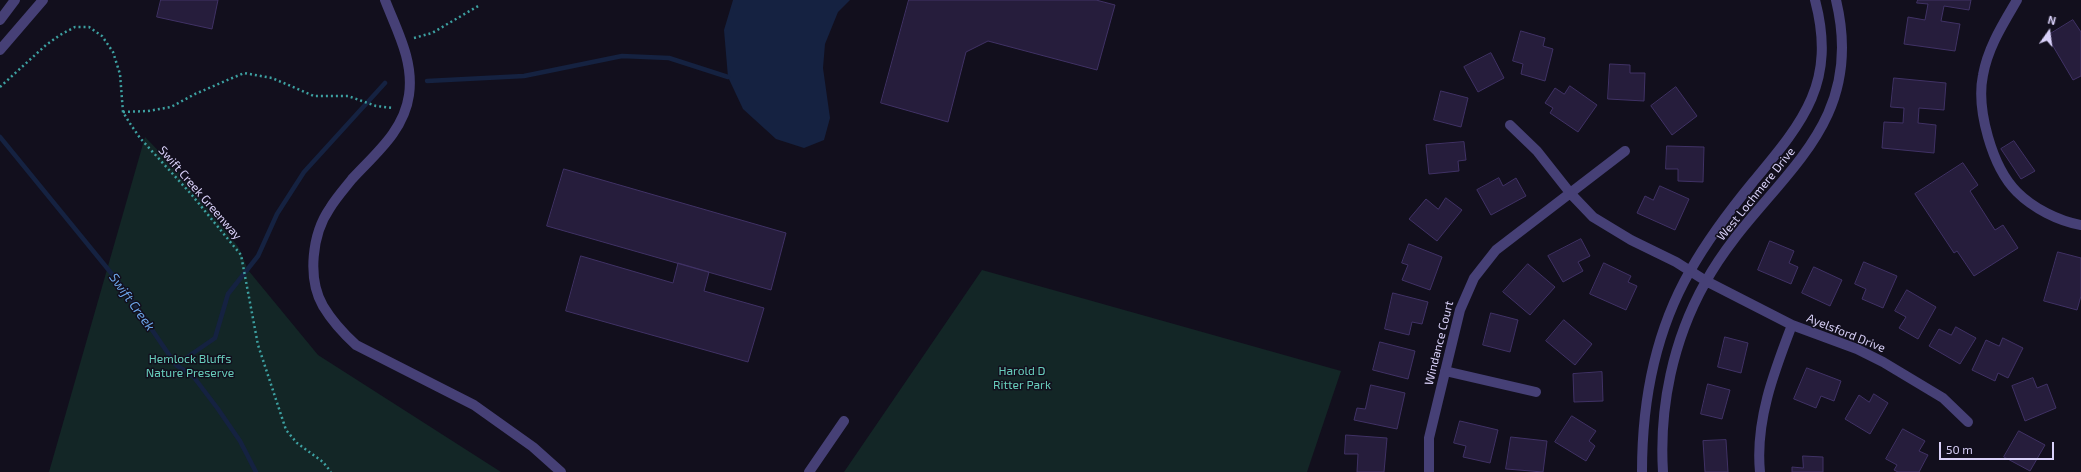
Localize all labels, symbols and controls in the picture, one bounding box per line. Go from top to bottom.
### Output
north arrow [2029,12,2069,52]
text: N [2047,13,2057,27]
street label: Swift Creek Greenway [155,143,245,243]
street label: West Lochmere Drive [1714,144,1798,244]
water label: Swift Creek [106,270,158,334]
street label: Windance Court [1422,299,1456,387]
street label: Ayelsford Drive [1805,311,1887,355]
park label: Hemlock Bluffs Nature Preserve [146,352,234,380]
park label: Harold D Ritter Park [993,364,1051,392]
scale bar [1941,434,2056,460]
text: 50 m [1946,442,1973,456]

